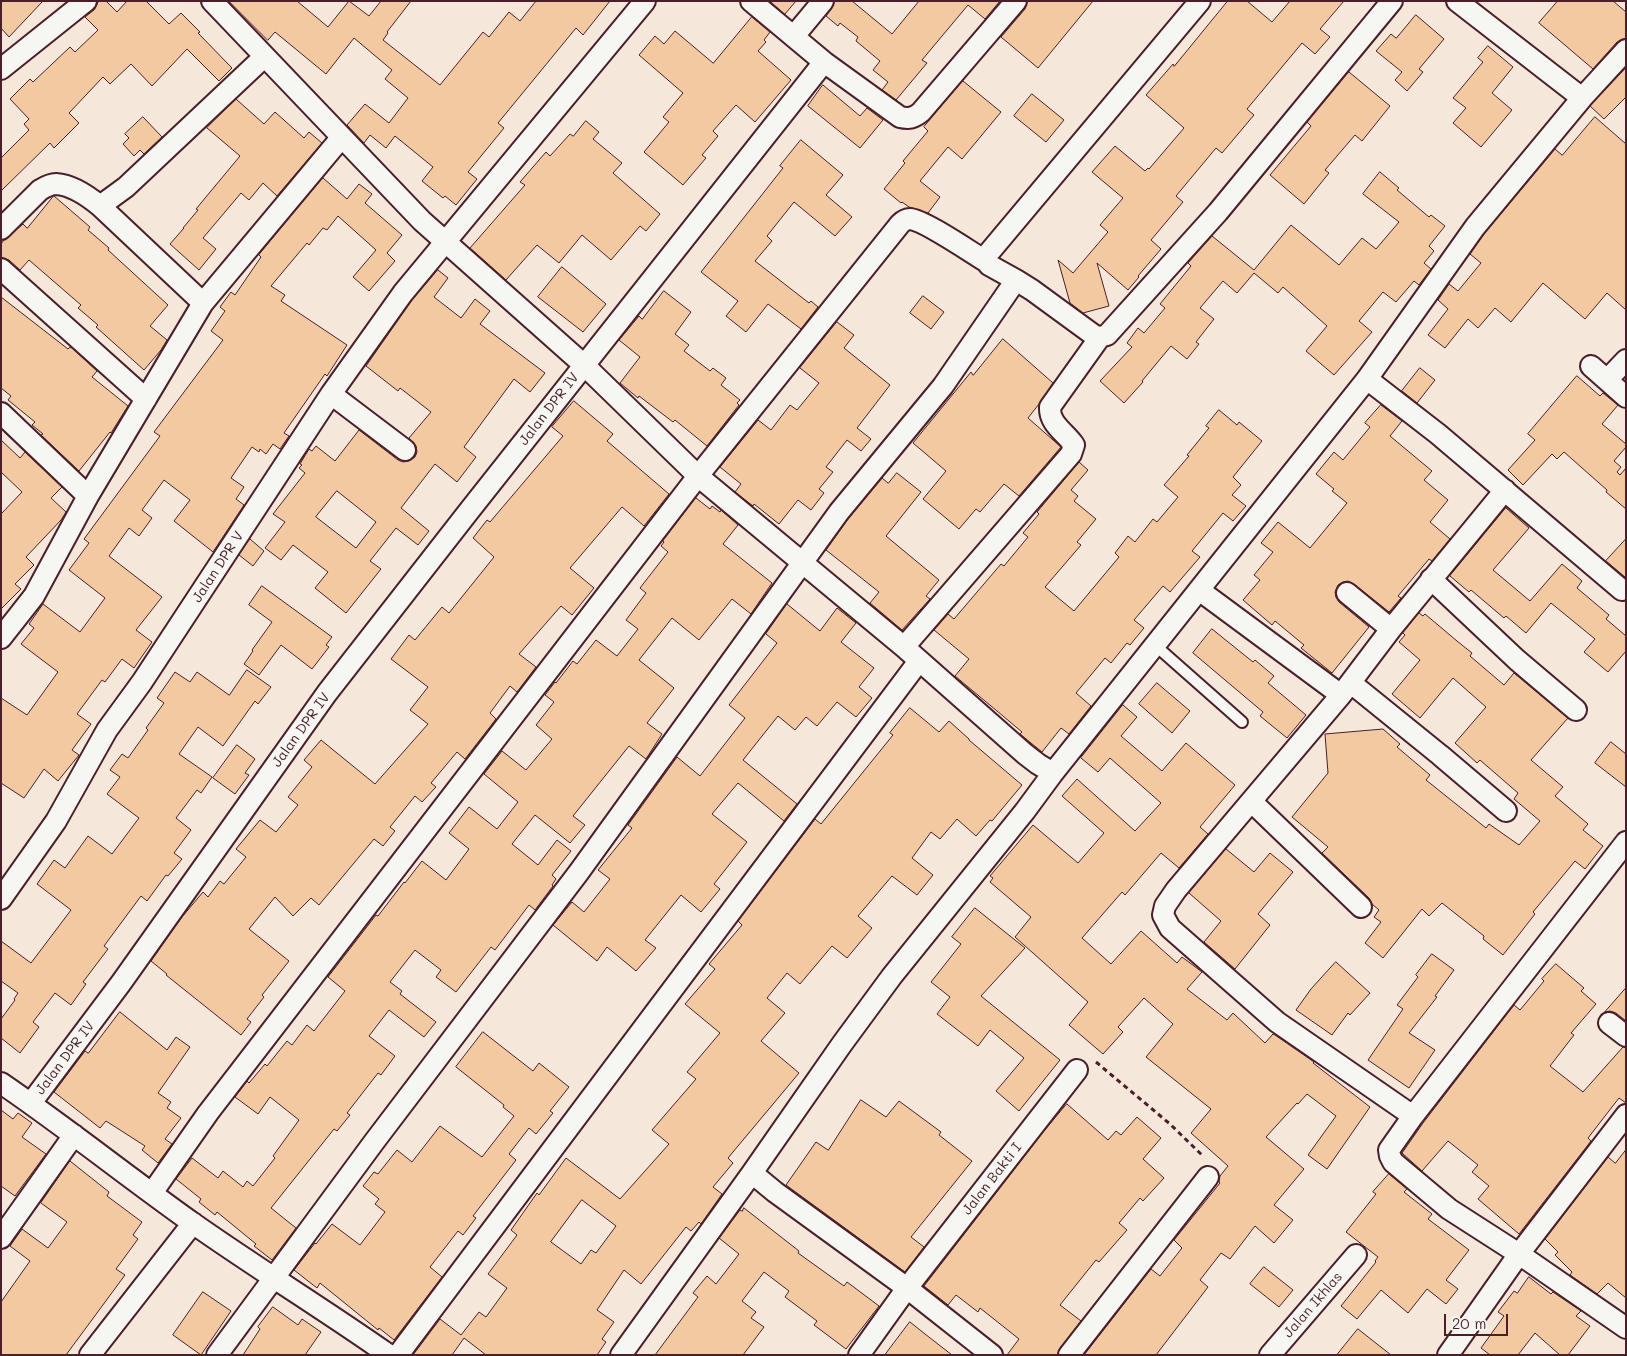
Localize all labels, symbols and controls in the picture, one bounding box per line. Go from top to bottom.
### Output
street label: Jalan DPR IV [515,369,583,449]
street label: Jalan DPR V [189,528,247,606]
street label: Jalan DPR IV [268,690,334,770]
street label: Jalan DPR IV [32,1018,98,1098]
street label: Jalan Bakti I [959,1140,1025,1218]
street label: Jalan Ikhlas [1280,1269,1346,1341]
scale bar [1447,1304,1511,1336]
text: 20 m [1452,1313,1486,1333]

